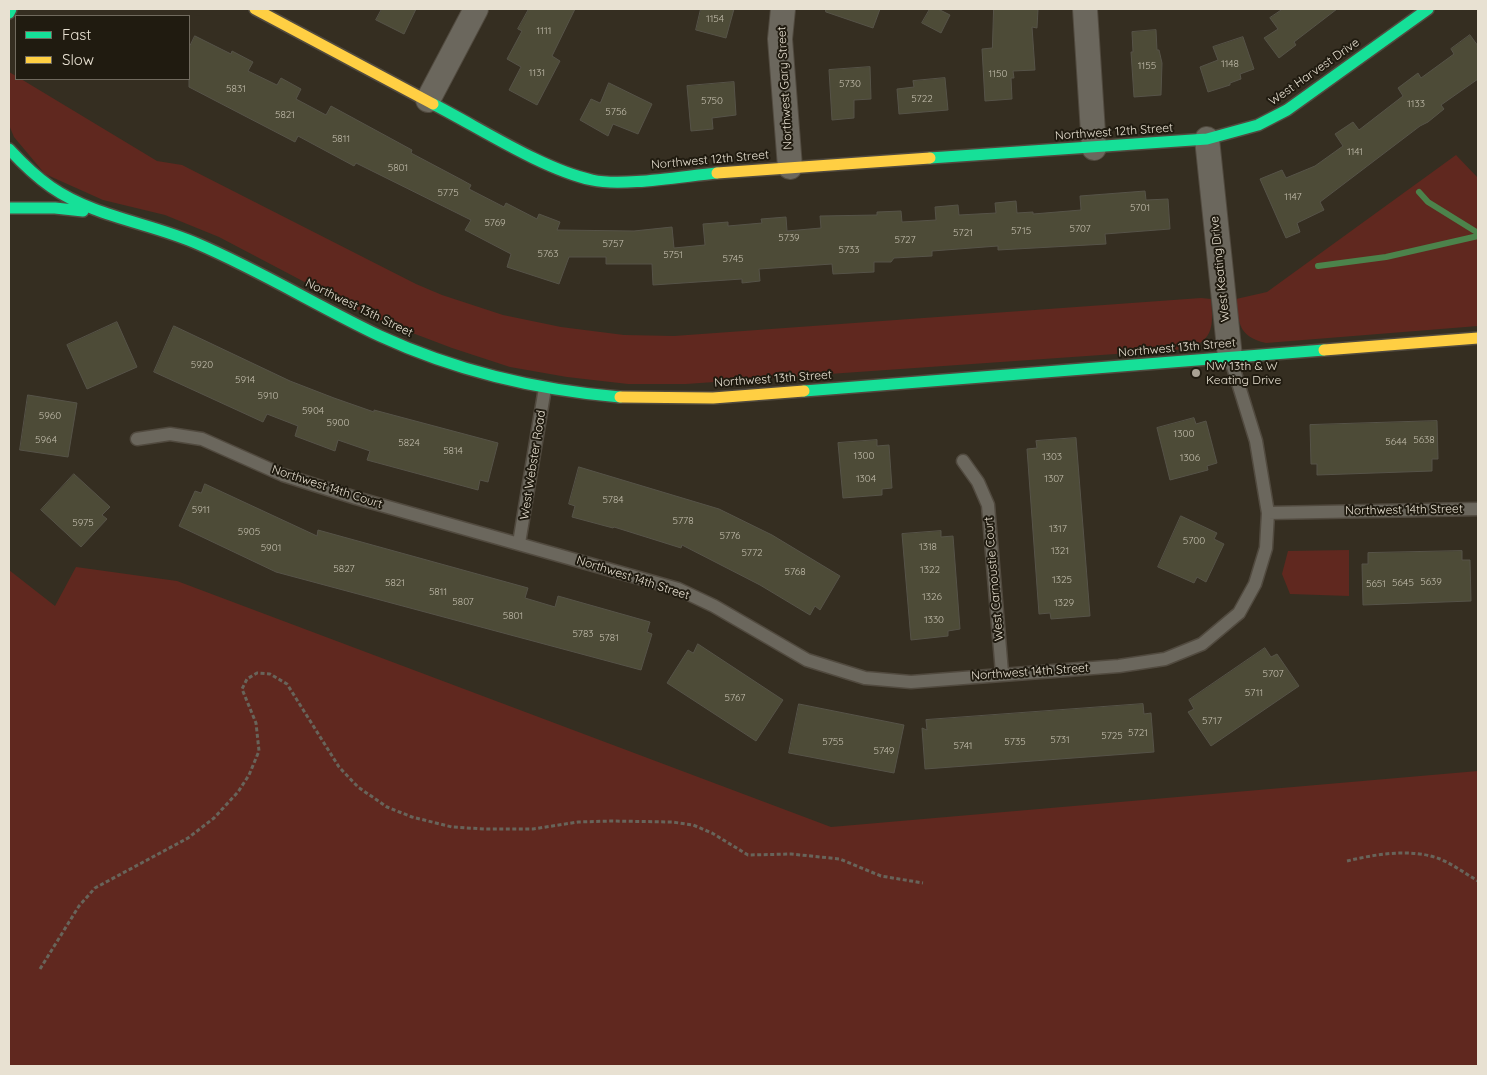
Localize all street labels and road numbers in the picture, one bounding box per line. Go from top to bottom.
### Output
street label: Northwest Gary Street [775,26,795,150]
street label: West Harvest Drive [1266,35,1362,109]
street label: Northwest 12th Street [1054,121,1174,143]
street label: Northwest 12th Street [650,148,770,172]
street label: West Keating Drive [1207,215,1233,323]
street label: Northwest 13th Street [303,276,415,340]
street label: Northwest 13th Street [1118,336,1236,360]
street label: Northwest 13th Street [714,368,832,390]
street label: West Webster Road [517,409,549,521]
street label: Northwest 14th Court [270,462,384,512]
street label: Northwest 14th Street [1345,502,1463,518]
street label: West Carnoustie Court [981,516,1007,642]
street label: Northwest 14th Street [575,553,691,603]
street label: Northwest 14th Street [971,661,1089,683]

